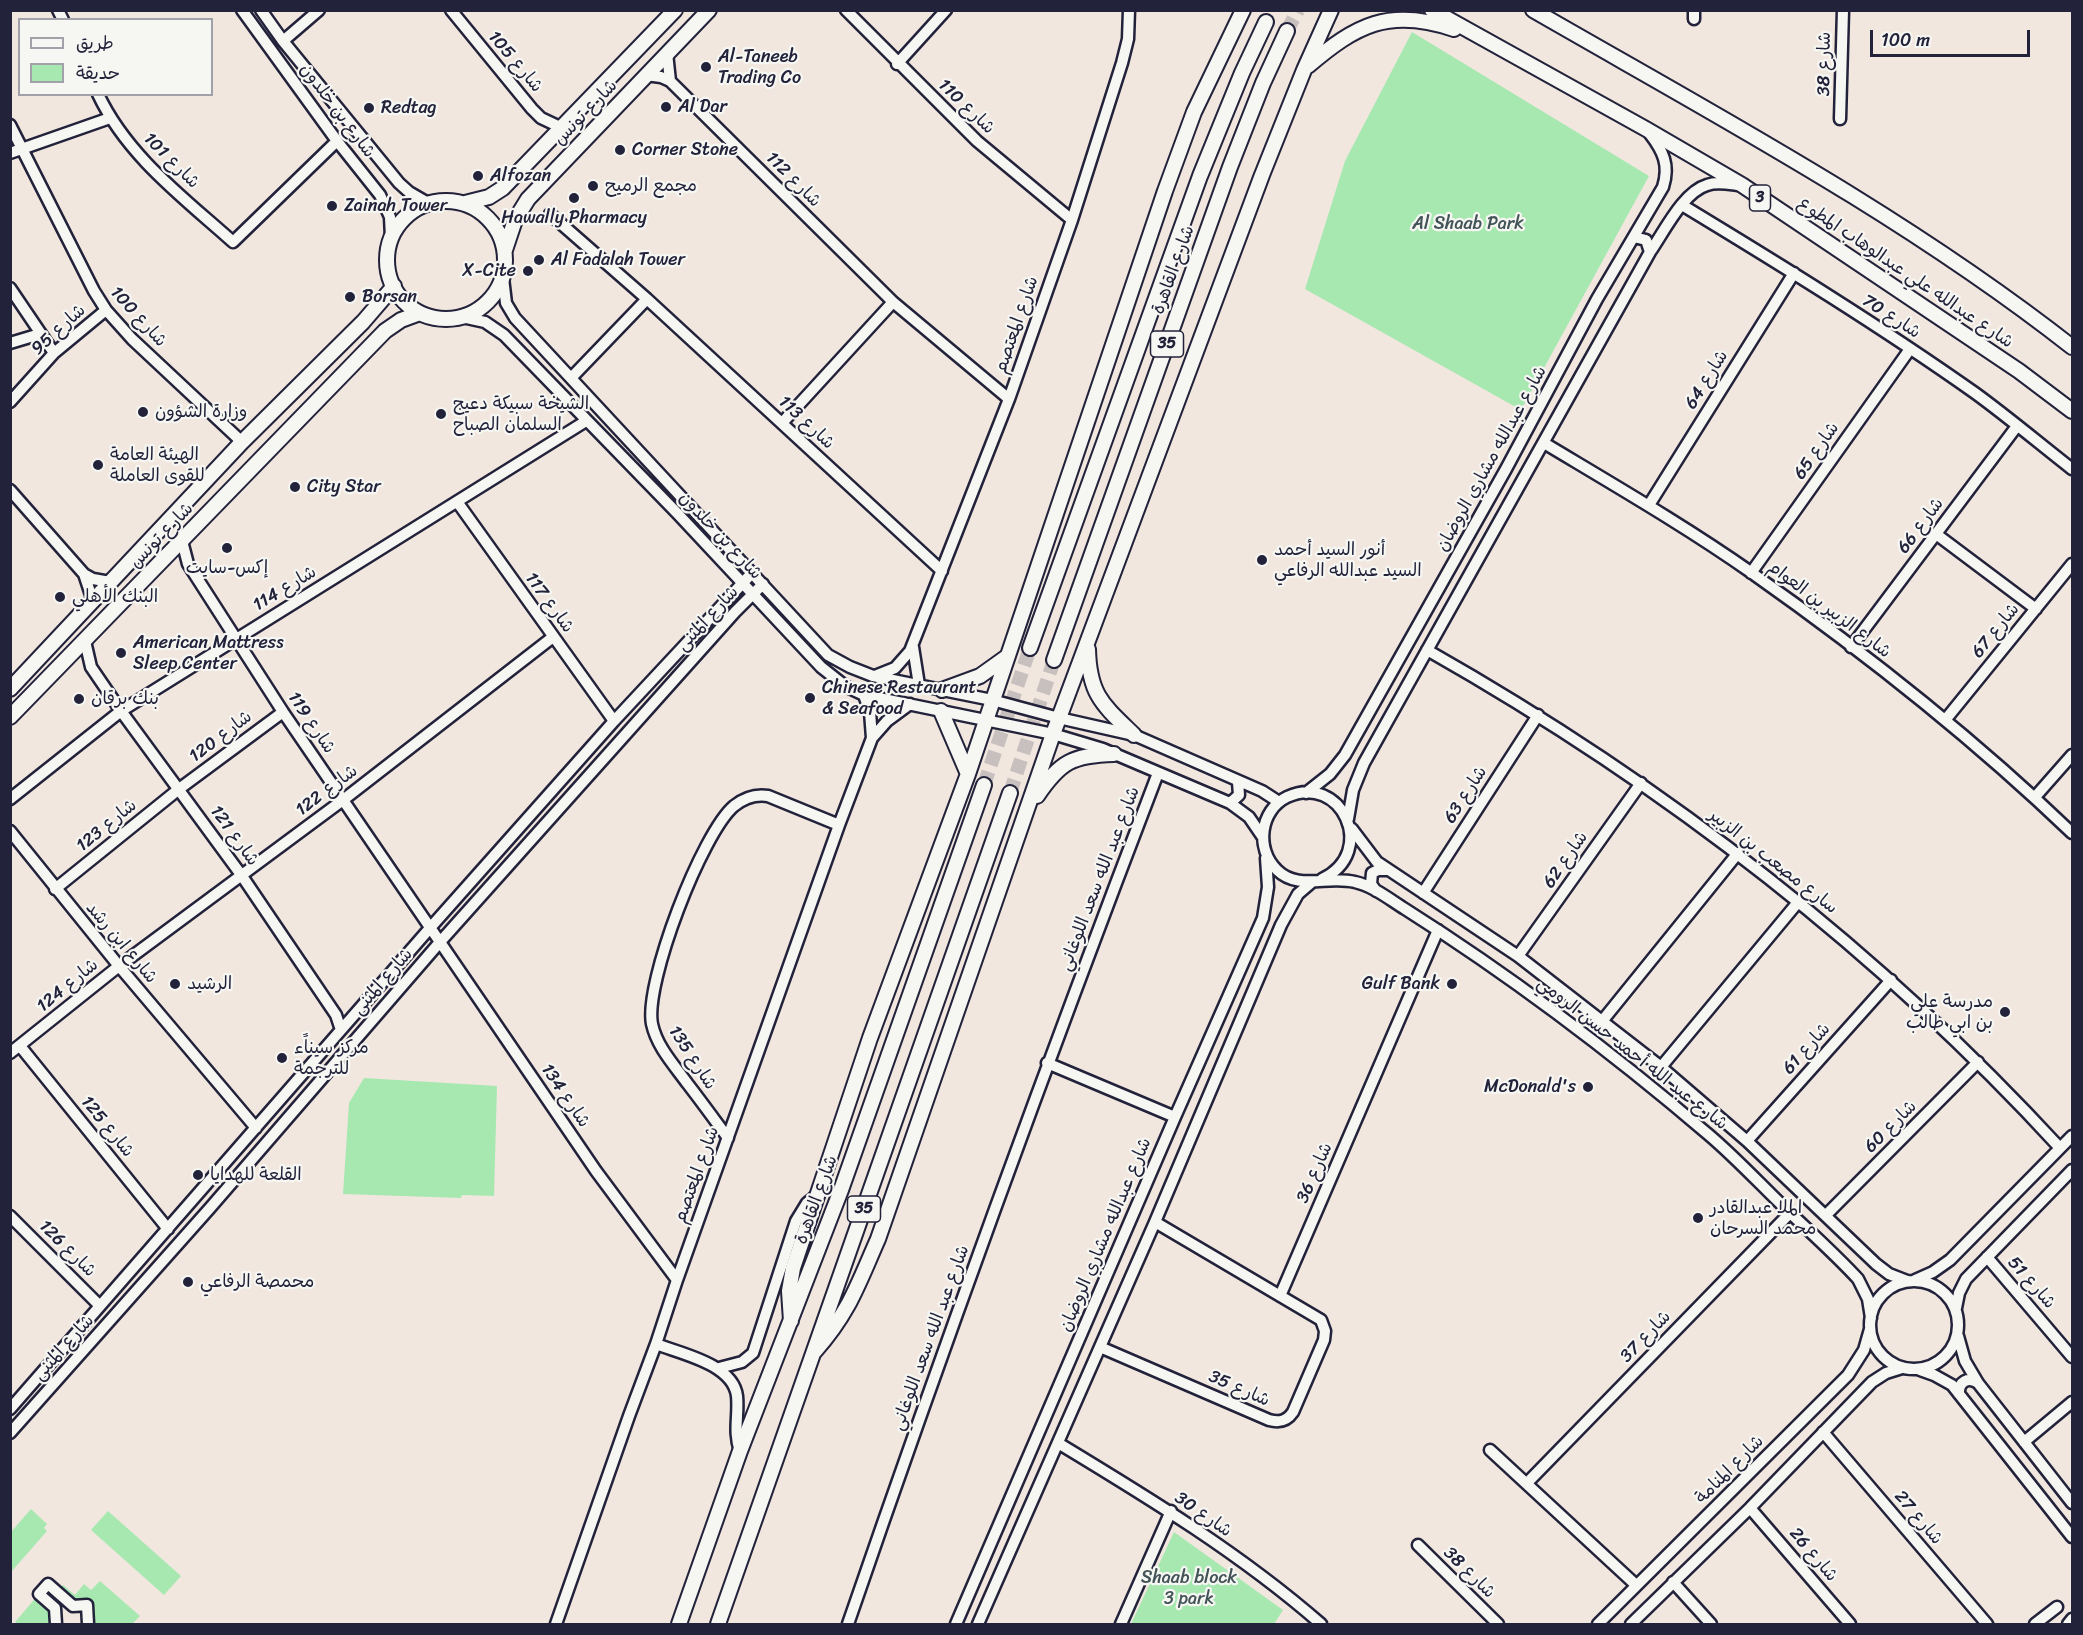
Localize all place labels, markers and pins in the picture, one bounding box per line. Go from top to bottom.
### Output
place label: Al-Taneeb Trading Co [718,46,801,88]
marker: Al-Taneeb Trading Co [699,60,713,74]
place label: Al Dar [678,96,727,118]
place label: Redtag [381,97,437,119]
marker: Al Dar [659,100,673,114]
marker: Redtag [362,101,376,115]
place label: Corner Stone [632,139,738,161]
marker: Corner Stone [613,143,627,157]
place label: Alfozan [490,165,551,187]
marker: Alfozan [471,169,485,183]
place label: مجمع الرميح [605,175,697,197]
marker: مجمع الرميح [586,179,600,193]
marker: Hawally Pharmacy [567,191,581,205]
place label: Zainah Tower [344,195,447,217]
marker: Zainah Tower [325,199,339,213]
place label: Hawally Pharmacy [501,207,647,229]
place label: Al Fadalah Tower [551,249,685,271]
marker: Al Fadalah Tower [532,253,546,267]
place label: X-Cite [462,260,516,282]
marker: X-Cite [521,264,535,278]
place label: Borsan [362,286,417,308]
marker: Borsan [343,290,357,304]
place label: الشيخة سبيكة دعيج السلمان الصباح [453,393,589,436]
place label: وزارة الشؤون [155,401,247,423]
marker: وزارة الشؤون [136,405,150,419]
marker: الشيخة سبيكة دعيج السلمان الصباح [434,407,448,421]
place label: الهيئة العامة للقوى العاملة [110,444,205,486]
marker: الهيئة العامة للقوى العاملة [91,458,105,472]
place label: City Star [307,476,381,498]
marker: City Star [288,480,302,494]
place label: أنور السيد أحمد السيد عبدالله الرفاعي [1274,539,1422,582]
marker: إكس-سايت [220,541,234,555]
marker: أنور السيد أحمد السيد عبدالله الرفاعي [1255,553,1269,567]
place label: إكس-سايت [186,557,268,579]
place label: البنك الأهلي [72,586,158,608]
marker: البنك الأهلي [53,590,67,604]
place label: American Mattress Sleep Center [133,632,284,674]
marker: American Mattress Sleep Center [114,646,128,660]
place label: Chinese Restaurant & Seafood [822,677,976,720]
place label: بنك برقان [91,688,159,710]
marker: Chinese Restaurant & Seafood [803,691,817,705]
marker: بنك برقان [72,692,86,706]
place label: الرشيد [187,973,232,995]
place label: Gulf Bank [1362,973,1440,995]
marker: الرشيد [168,977,182,991]
marker: Gulf Bank [1445,977,1459,991]
place label: مدرسة علي بن ابي طالب [1906,991,1993,1034]
marker: مدرسة علي بن ابي طالب [1998,1005,2012,1019]
place label: مركز سيناًء للترجمة [294,1037,369,1080]
marker: مركز سيناًء للترجمة [275,1051,289,1065]
place label: McDonald's [1484,1076,1576,1098]
marker: McDonald's [1581,1080,1595,1094]
place label: القلعة للهدايا [210,1164,302,1186]
marker: القلعة للهدايا [191,1168,205,1182]
place label: الملا عبدالقادر محمد السرحان [1710,1197,1816,1240]
marker: الملا عبدالقادر محمد السرحان [1691,1211,1705,1225]
place label: محمصة الرفاعي [200,1271,314,1293]
marker: محمصة الرفاعي [181,1275,195,1289]

